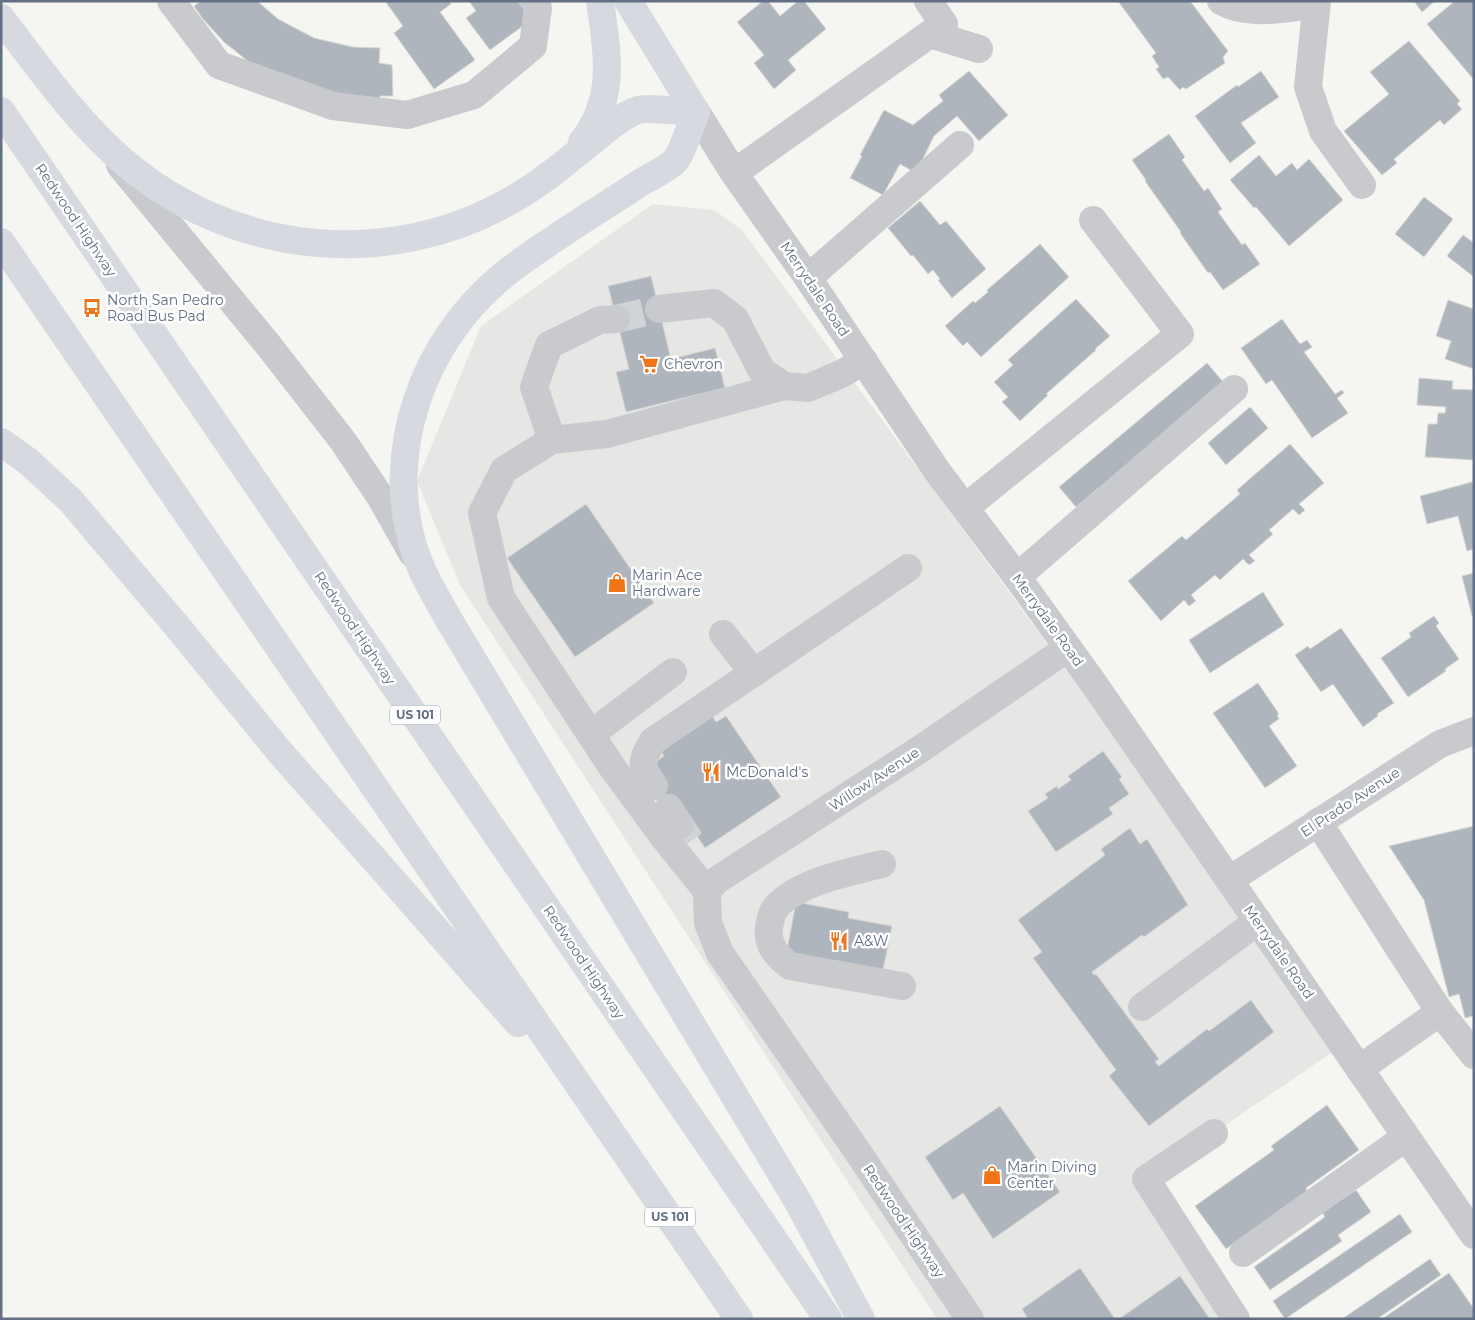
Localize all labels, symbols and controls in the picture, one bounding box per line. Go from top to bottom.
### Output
street label: Redwood Highway [31,160,121,280]
street label: Merrydale Road [777,238,853,340]
place label: North San Pedro Road Bus Pad [107,291,224,325]
bus stop icon: North San Pedro Road Bus Pad [81,297,103,319]
supermarket icon: Chevron [638,353,660,375]
place label: Chevron [664,355,723,373]
place label: Marin Ace Hardware [632,566,702,600]
street label: Redwood Highway [310,568,400,688]
street label: Merrydale Road [1008,570,1088,670]
shop icon: Marin Ace Hardware [606,572,628,594]
road number: US 101 [390,706,440,724]
street label: Willow Avenue [825,743,923,815]
restaurant icon: McDonald's [700,761,722,783]
place label: McDonald's [726,763,808,781]
street label: El Prado Avenue [1297,763,1403,841]
street label: Redwood Highway [539,902,629,1022]
street label: Merrydale Road [1240,902,1318,1002]
restaurant icon: A&W [828,930,850,952]
place label: A&W [854,932,889,950]
place label: Marin Diving Center [1007,1158,1097,1192]
street label: Redwood Highway [859,1161,949,1281]
shop icon: Marin Diving Center [981,1164,1003,1186]
road number: US 101 [645,1208,695,1226]

